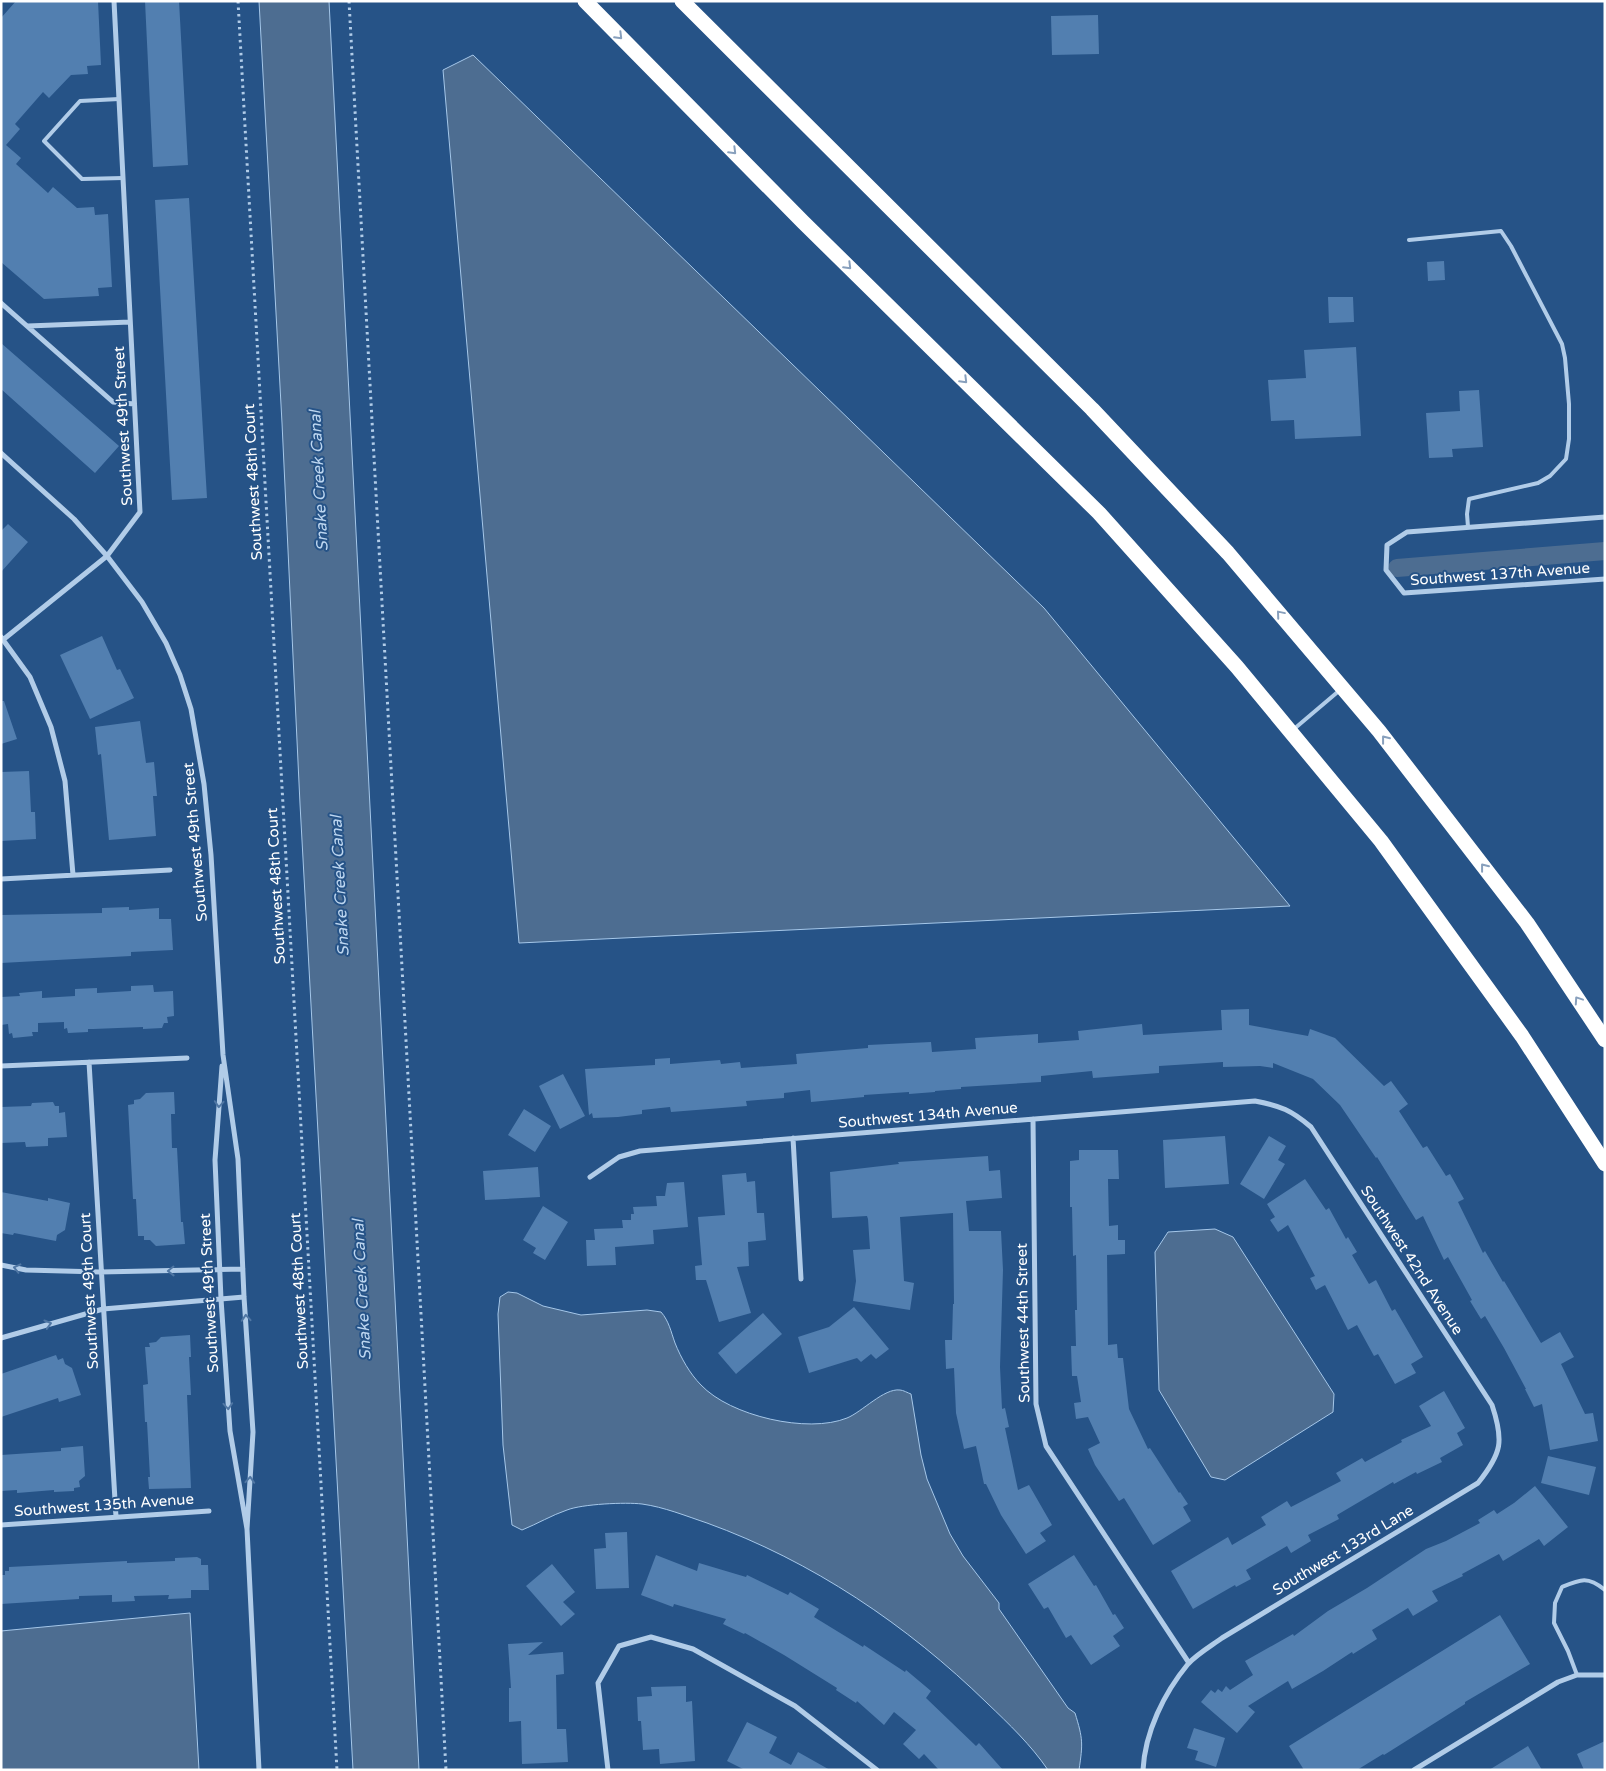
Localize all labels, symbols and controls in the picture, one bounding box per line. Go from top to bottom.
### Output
one-way arrow [613,30,622,39]
one-way arrow [728,146,737,155]
one-way arrow [843,261,852,270]
street label: Southwest 49th Street [110,346,136,506]
one-way arrow [958,374,967,383]
street label: Southwest 48th Court [240,403,266,561]
water label: Snake Creek Canal [305,408,333,552]
street label: Southwest 137th Avenue [1410,559,1590,589]
one-way arrow [1277,611,1286,620]
one-way arrow [1381,735,1390,744]
street label: Southwest 49th Street [179,761,211,922]
street label: Southwest 48th Court [263,807,289,965]
water label: Snake Creek Canal [326,813,354,957]
one-way arrow [1481,863,1490,873]
one-way arrow [1575,996,1584,1006]
street label: Southwest 134th Avenue [838,1098,1018,1132]
one-way arrow [214,1100,225,1108]
street label: Southwest 42nd Avenue [1357,1182,1467,1338]
street label: Southwest 49th Court [76,1212,102,1370]
street label: Southwest 48th Court [286,1212,312,1370]
street label: Southwest 49th Street [196,1213,222,1373]
water label: Snake Creek Canal [348,1217,376,1361]
street label: Southwest 44th Street [1013,1243,1033,1403]
one-way arrow [13,1263,21,1274]
one-way arrow [167,1266,174,1276]
one-way arrow [240,1314,251,1322]
one-way arrow [44,1320,52,1330]
one-way arrow [223,1402,234,1410]
one-way arrow [245,1476,256,1484]
street label: Southwest 135th Avenue [14,1490,194,1520]
street label: Southwest 133rd Lane [1269,1501,1417,1599]

